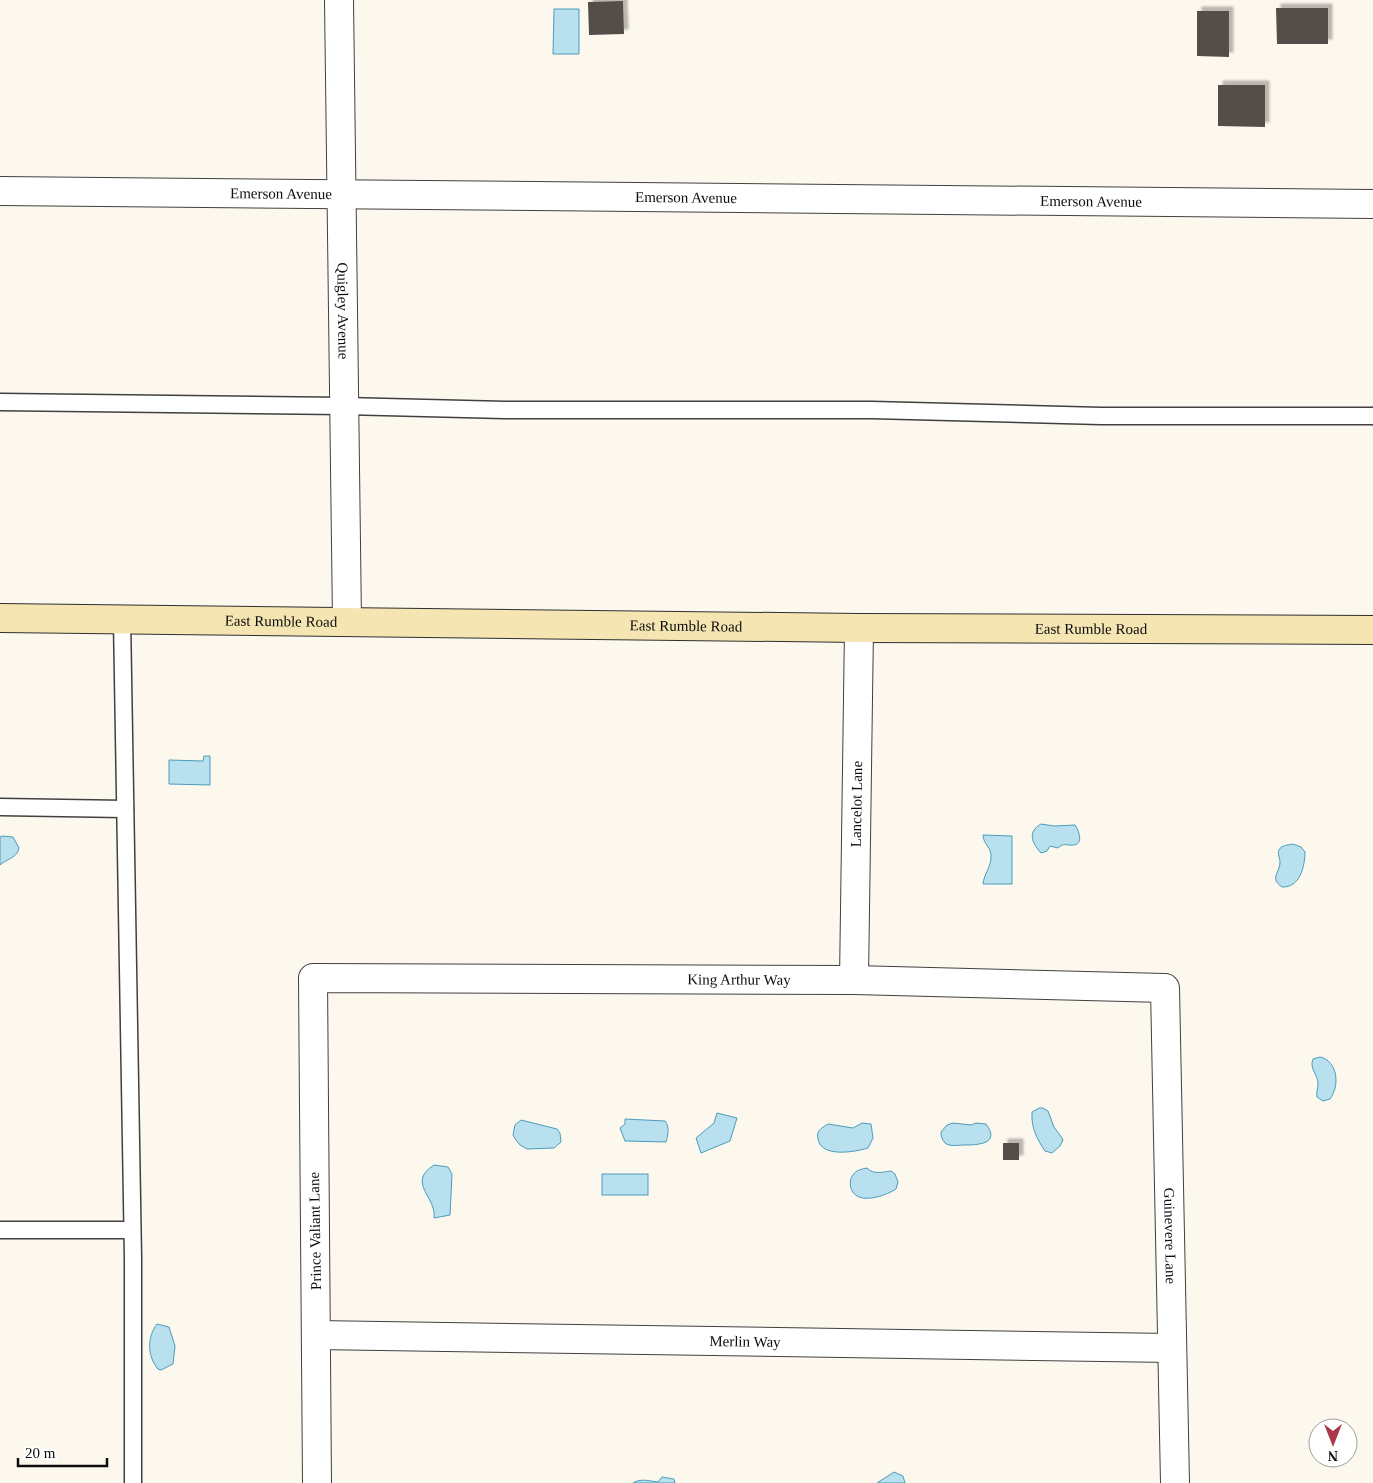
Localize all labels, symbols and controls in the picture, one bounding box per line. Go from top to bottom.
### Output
street label: Emerson Avenue [230,185,332,202]
street label: Emerson Avenue [635,189,737,206]
street label: Emerson Avenue [1040,193,1142,210]
street label: Quigley Avenue [334,262,352,360]
street label: East Rumble Road [225,613,338,630]
street label: East Rumble Road [630,617,743,635]
street label: East Rumble Road [1035,621,1148,637]
street label: Lancelot Lane [848,760,865,847]
street label: King Arthur Way [687,971,791,988]
street label: Prince Valiant Lane [306,1172,324,1290]
street label: Guinevere Lane [1161,1188,1179,1284]
street label: Merlin Way [709,1333,781,1350]
north arrow [1308,1418,1358,1468]
scale bar [18,1436,106,1468]
text: 20 m [25,1445,56,1461]
text: N [1328,1448,1338,1463]

